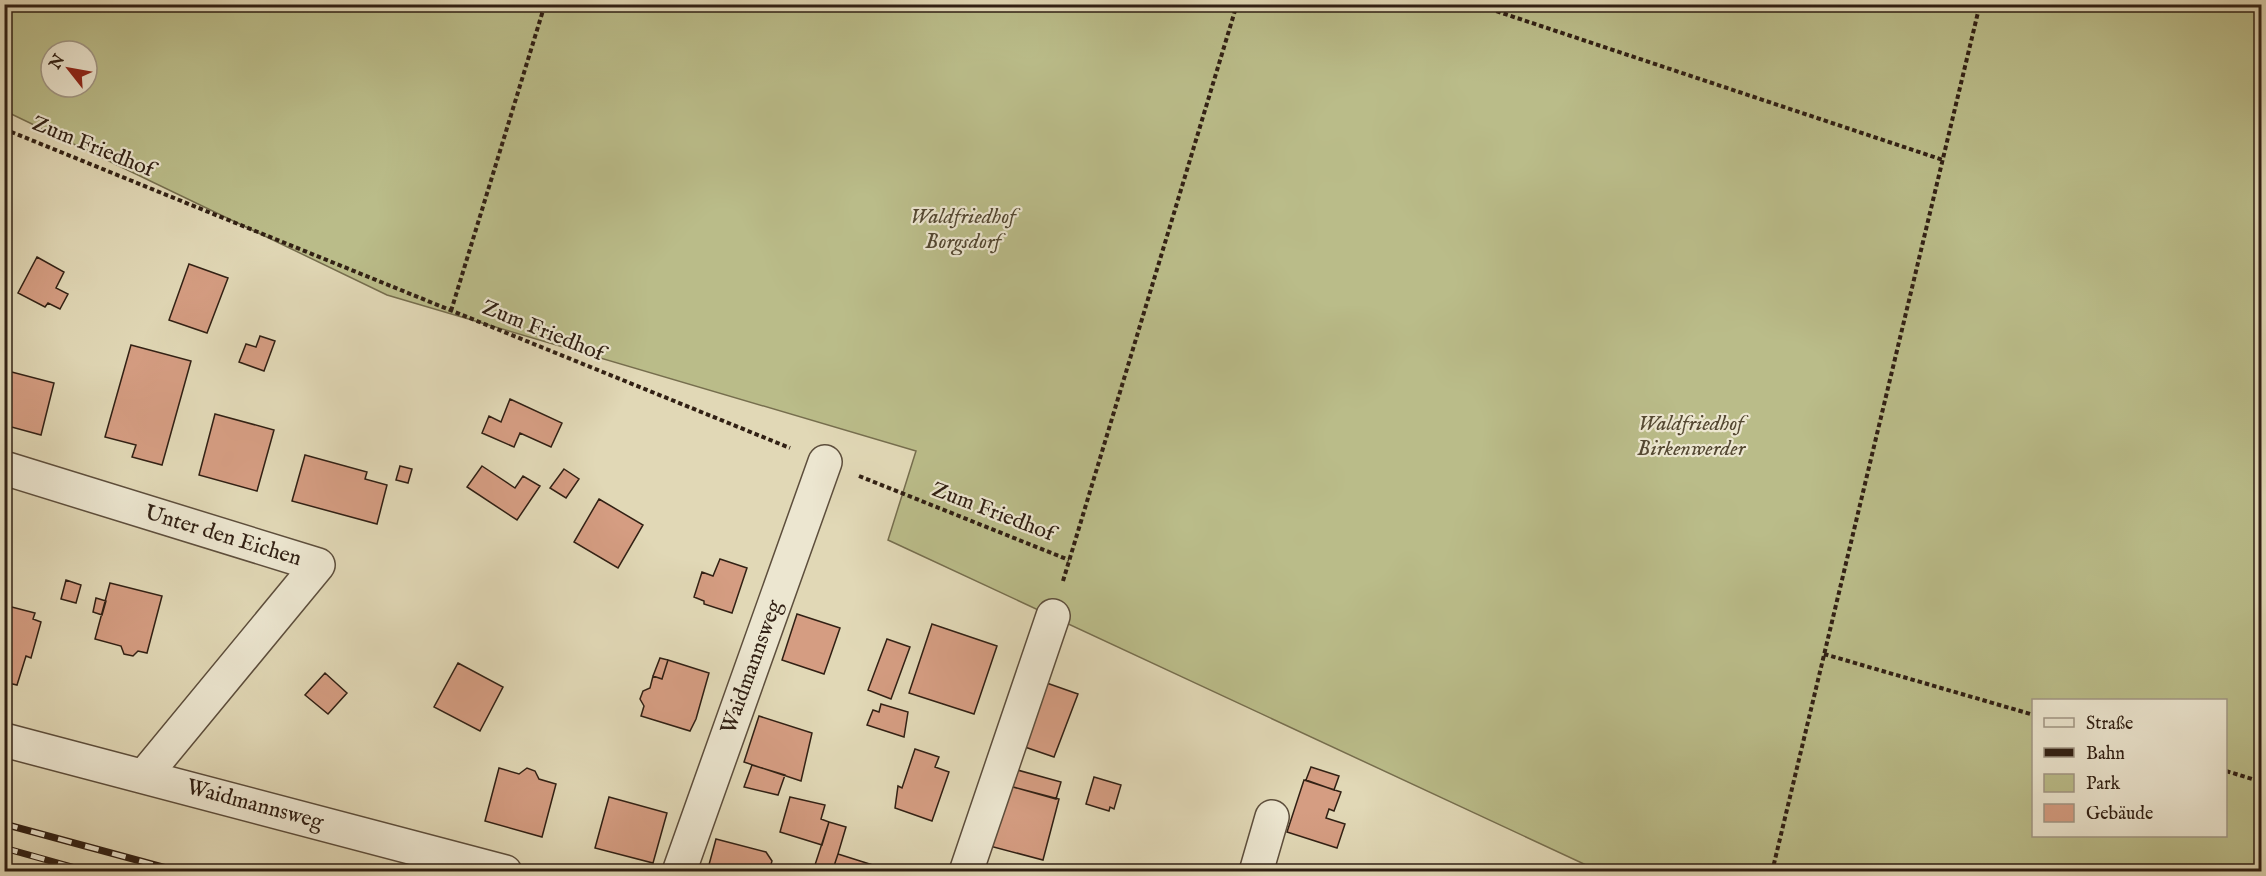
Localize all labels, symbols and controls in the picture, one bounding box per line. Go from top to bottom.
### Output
north arrow [39,39,99,99]
text: N [45,51,70,74]
street label: Zum Friedhof [28,110,162,186]
park label: Waldfriedhof Borgsdorf [910,203,1021,256]
street label: Zum Friedhof [478,294,612,370]
park label: Waldfriedhof Birkenwerder [1637,410,1749,463]
street label: Zum Friedhof [928,476,1062,550]
street label: Unter den Eichen [141,499,305,573]
street label: Waidmannsweg [715,595,790,738]
legend [2032,699,2227,837]
text: Straße [2086,713,2133,736]
text: Bahn [2086,743,2125,766]
street label: Waidmannsweg [183,773,328,837]
text: Park [2086,773,2121,796]
text: Gebäude [2086,803,2153,826]

